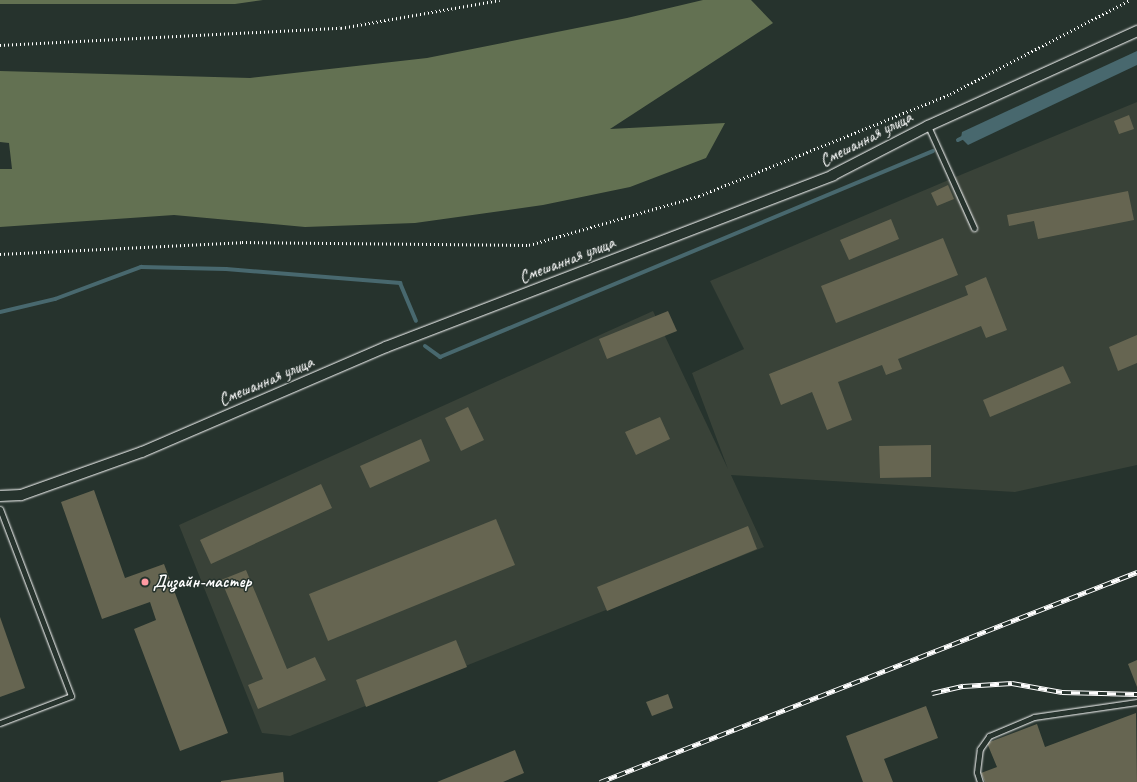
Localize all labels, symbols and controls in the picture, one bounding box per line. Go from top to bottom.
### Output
street label: Смешанная улица [816,107,916,171]
street label: Смешанная улица [516,232,618,288]
street label: Смешанная улица [215,352,317,410]
place label: Дизайн-мастер [153,572,251,592]
marker: Дизайн-мастер [140,577,150,587]

